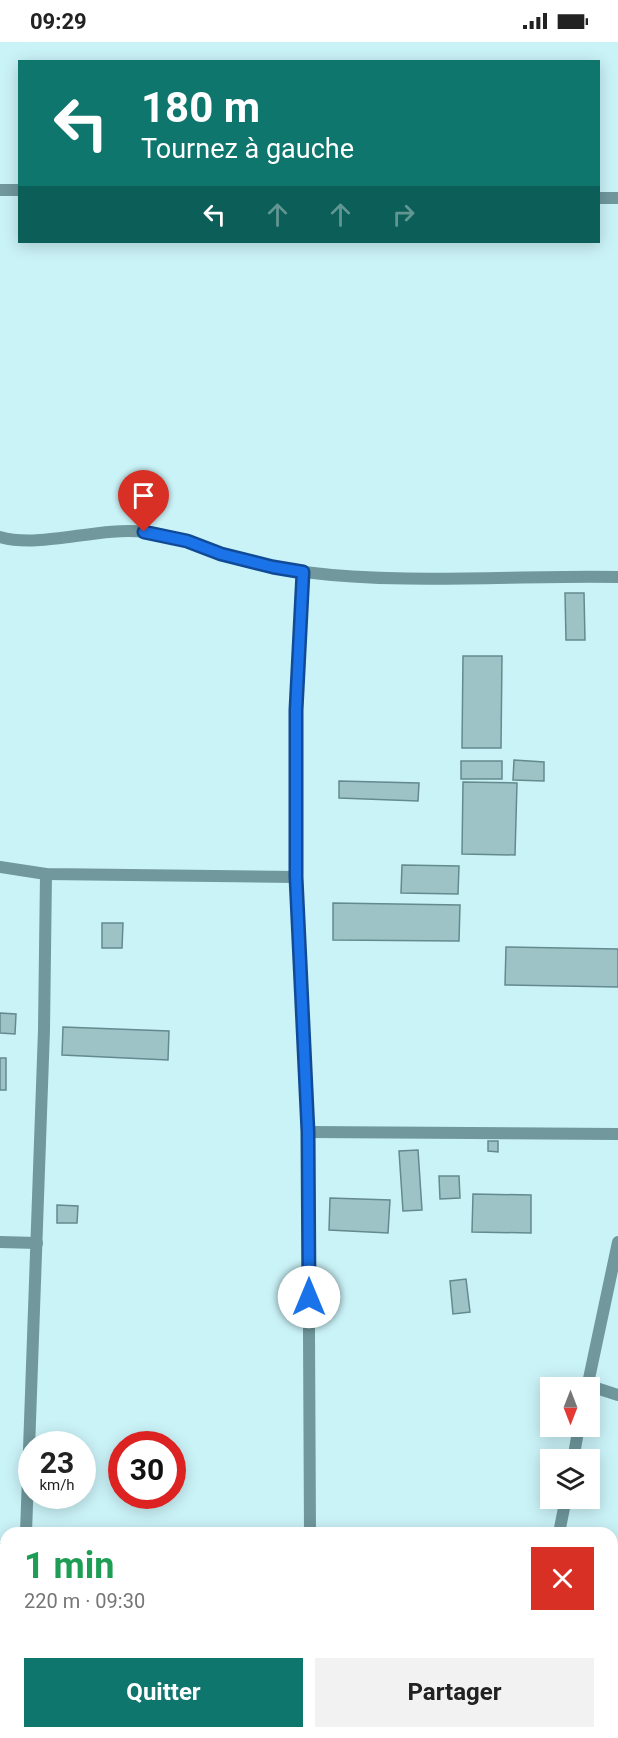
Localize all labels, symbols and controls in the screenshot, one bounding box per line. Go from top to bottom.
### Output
text: 09:29 [30,9,87,34]
text: 180 m [141,83,260,132]
icon: left [42,84,120,162]
text: Tournez à gauche [141,133,354,165]
icon: left [198,198,231,231]
icon: ahead [261,198,294,231]
icon: ahead [324,198,357,231]
icon: right [387,198,420,231]
pin [118,470,169,532]
icon: arrive [127,479,160,512]
position arrow [277,1265,341,1329]
north arrow [540,1377,600,1437]
map controls [540,1377,600,1509]
speed limit sign: 30 [108,1431,186,1509]
text: 23 [40,1445,74,1480]
button: layers [540,1449,600,1509]
text: km/h [39,1476,75,1494]
text: 1 min [24,1545,115,1587]
button: close [531,1547,594,1610]
text: 220 m · 09:30 [24,1589,145,1613]
button: Quitter [24,1658,303,1727]
button: Partager [315,1658,594,1727]

